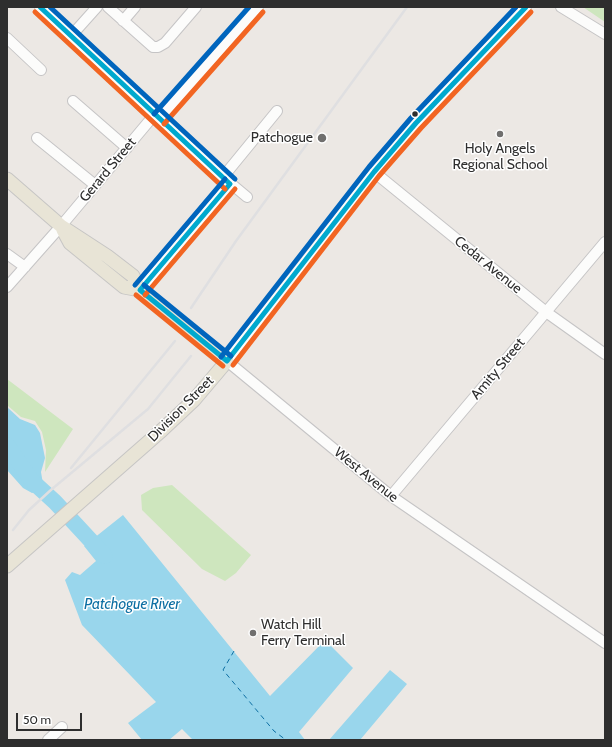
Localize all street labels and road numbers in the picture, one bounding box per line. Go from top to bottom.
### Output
street label: Gerard Street [76,134,140,206]
street label: Cedar Avenue [451,233,525,297]
street label: Amity Street [468,335,528,403]
street label: Division Street [145,373,217,445]
street label: West Avenue [330,444,402,506]

